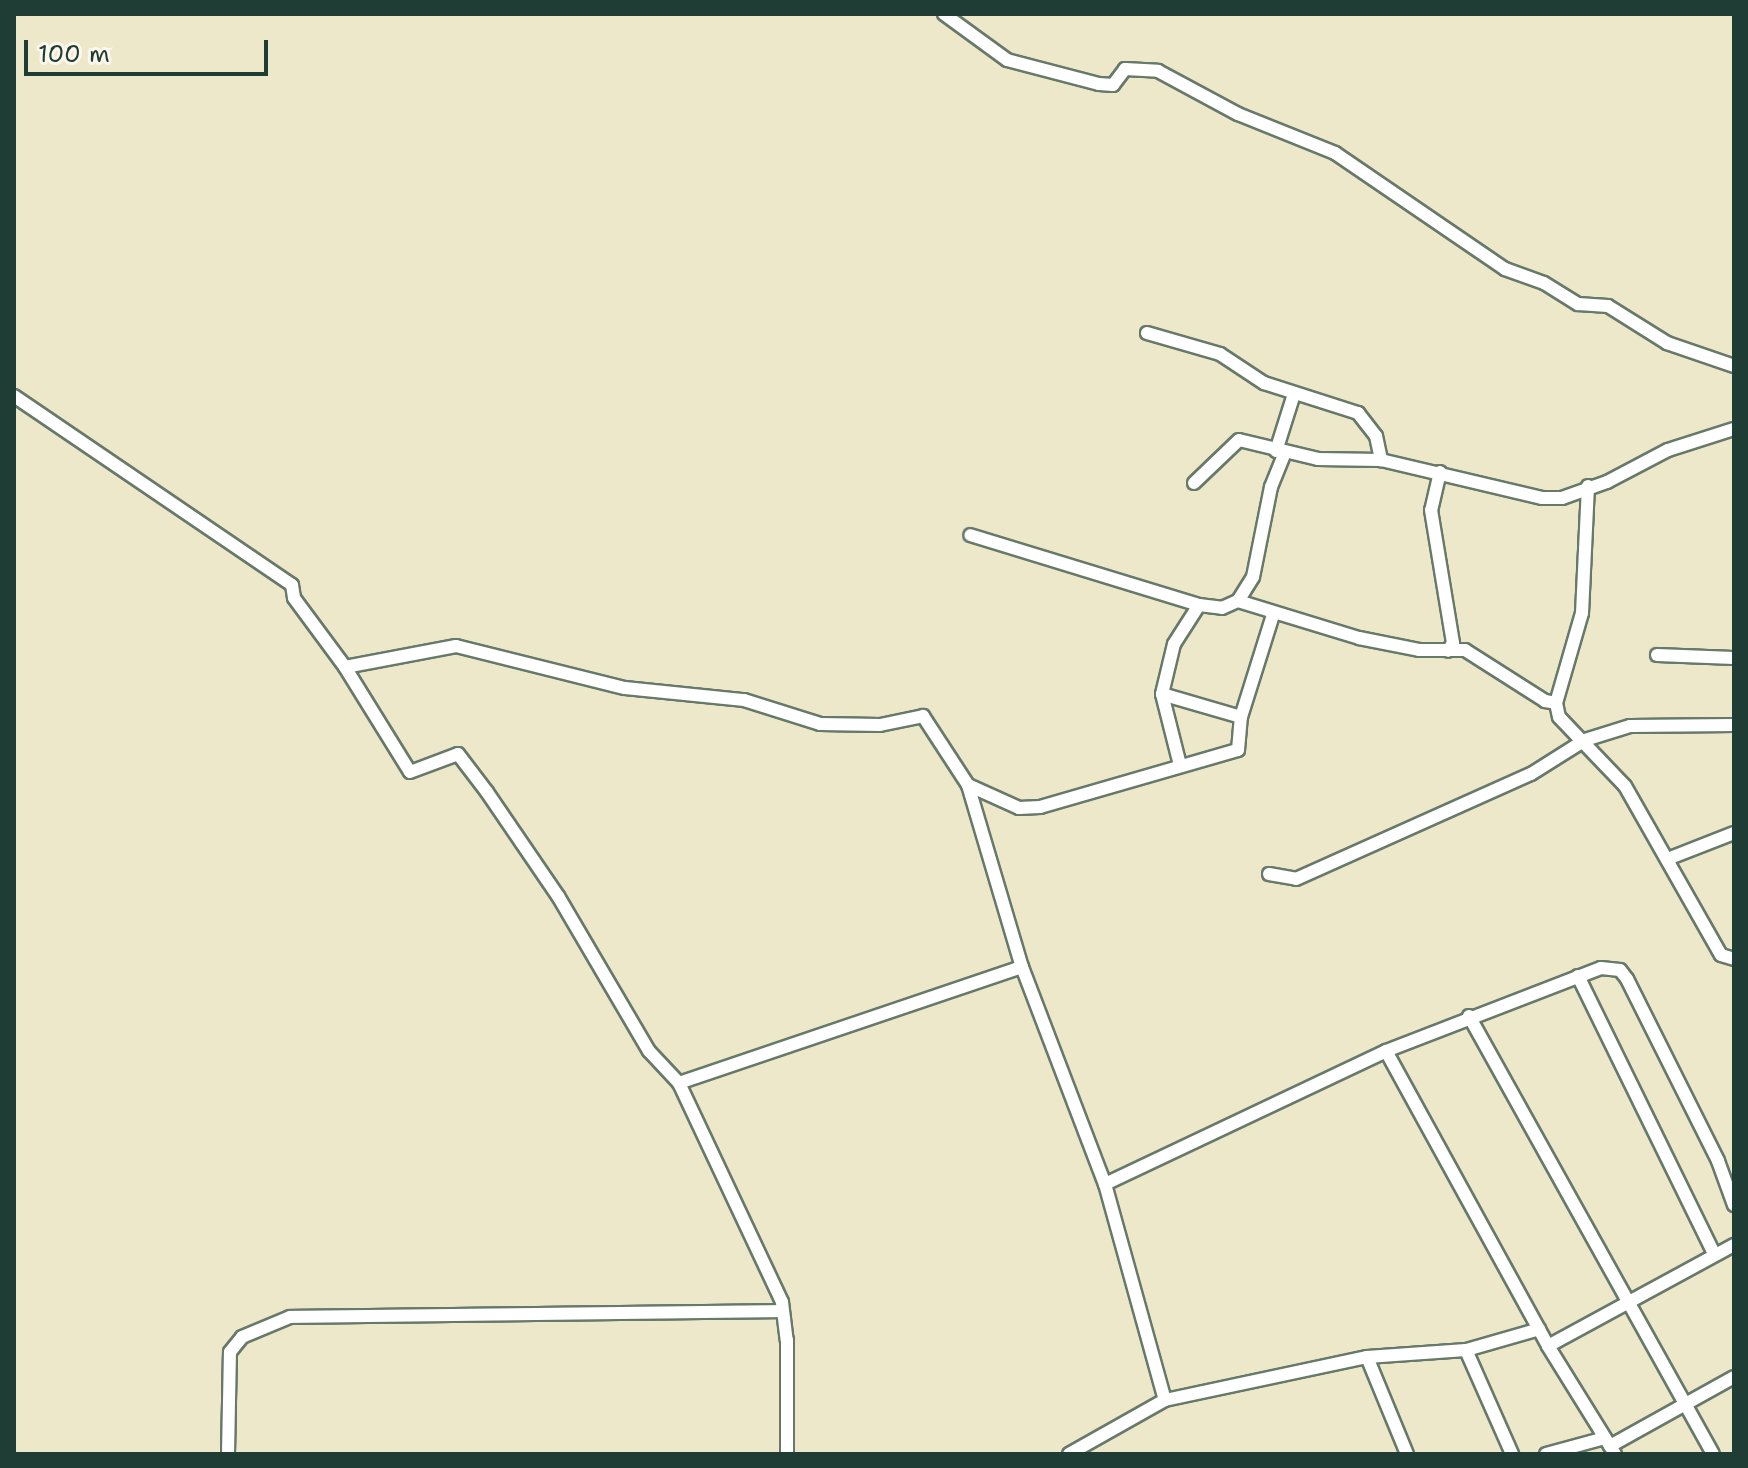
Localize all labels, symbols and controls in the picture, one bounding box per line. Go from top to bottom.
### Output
scale bar [28,24,272,74]
text: 100 m [38,38,110,70]

